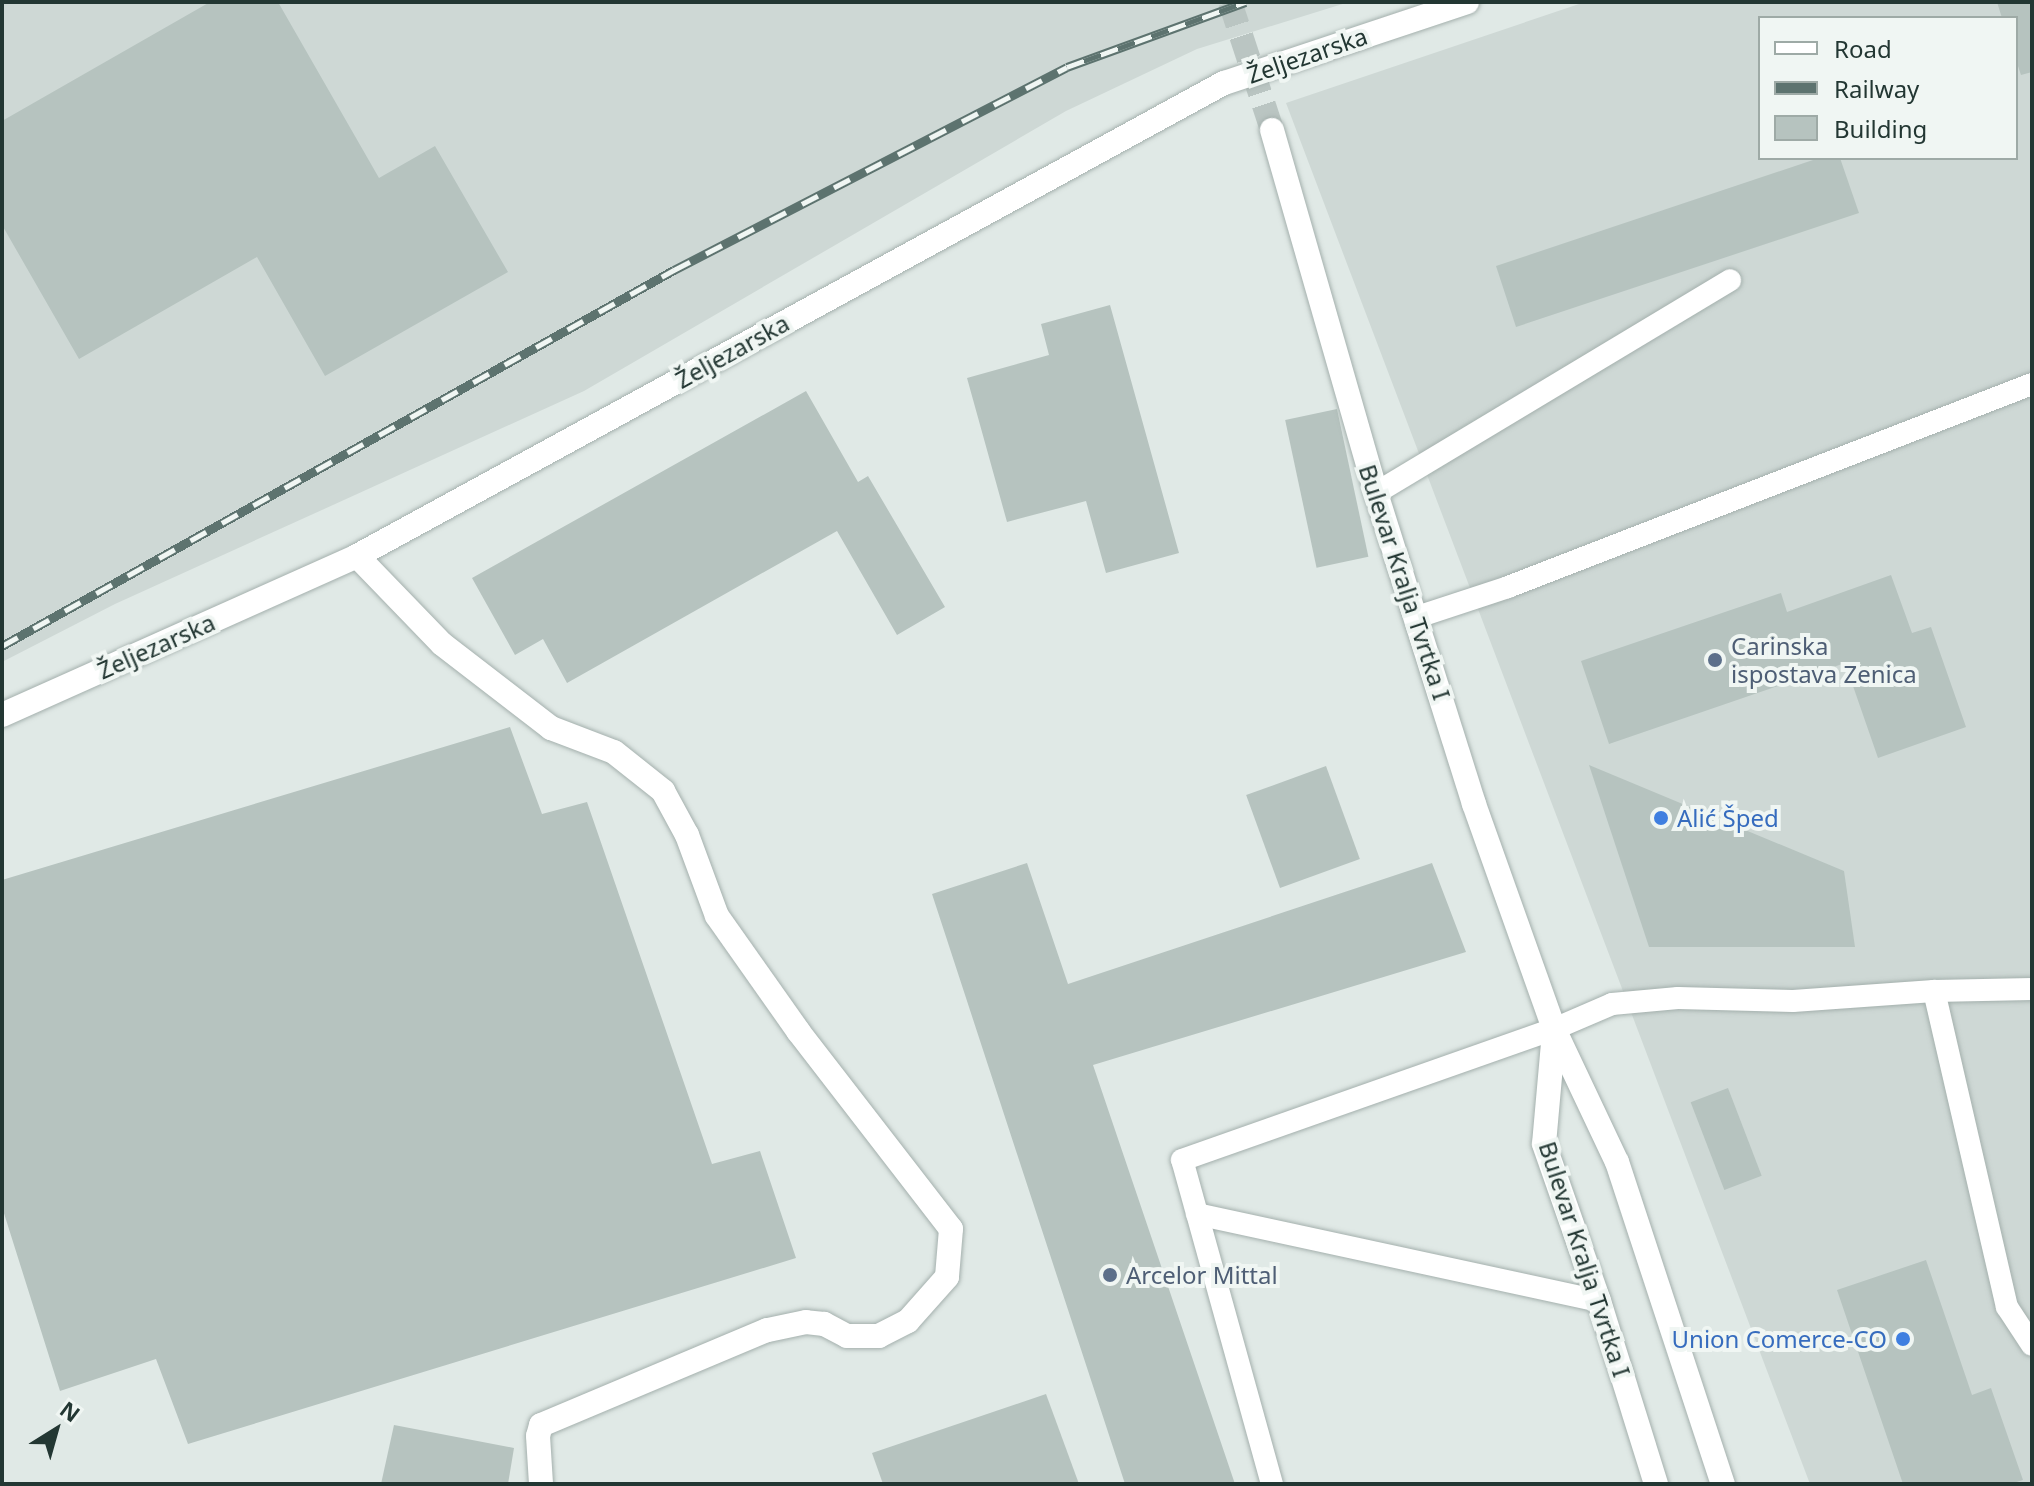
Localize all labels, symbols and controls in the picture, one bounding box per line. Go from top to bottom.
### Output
legend [1758,16,2018,160]
street label: Željezarska [1243,21,1371,89]
text: Road [1834,32,1892,65]
text: Railway [1834,72,1919,105]
text: Building [1834,112,1927,145]
street label: Željezarska [670,308,794,394]
street label: Bulevar Kralja Tvrtka I [1353,461,1457,703]
street label: Željezarska [93,607,219,685]
place label: Carinska ispostava Zenica [1731,632,1917,688]
marker: Carinska ispostava Zenica [1706,651,1724,669]
place label: Alić Šped [1677,804,1779,832]
marker: Alić Šped [1652,809,1670,827]
street label: Bulevar Kralja Tvrtka I [1533,1138,1637,1380]
place label: Arcelor Mittal [1126,1261,1278,1289]
marker: Arcelor Mittal [1101,1266,1119,1284]
place label: Union Comerce-CO [1672,1325,1887,1353]
marker: Union Comerce-CO [1894,1330,1912,1348]
north arrow [16,1390,96,1470]
text: N [54,1393,87,1428]

